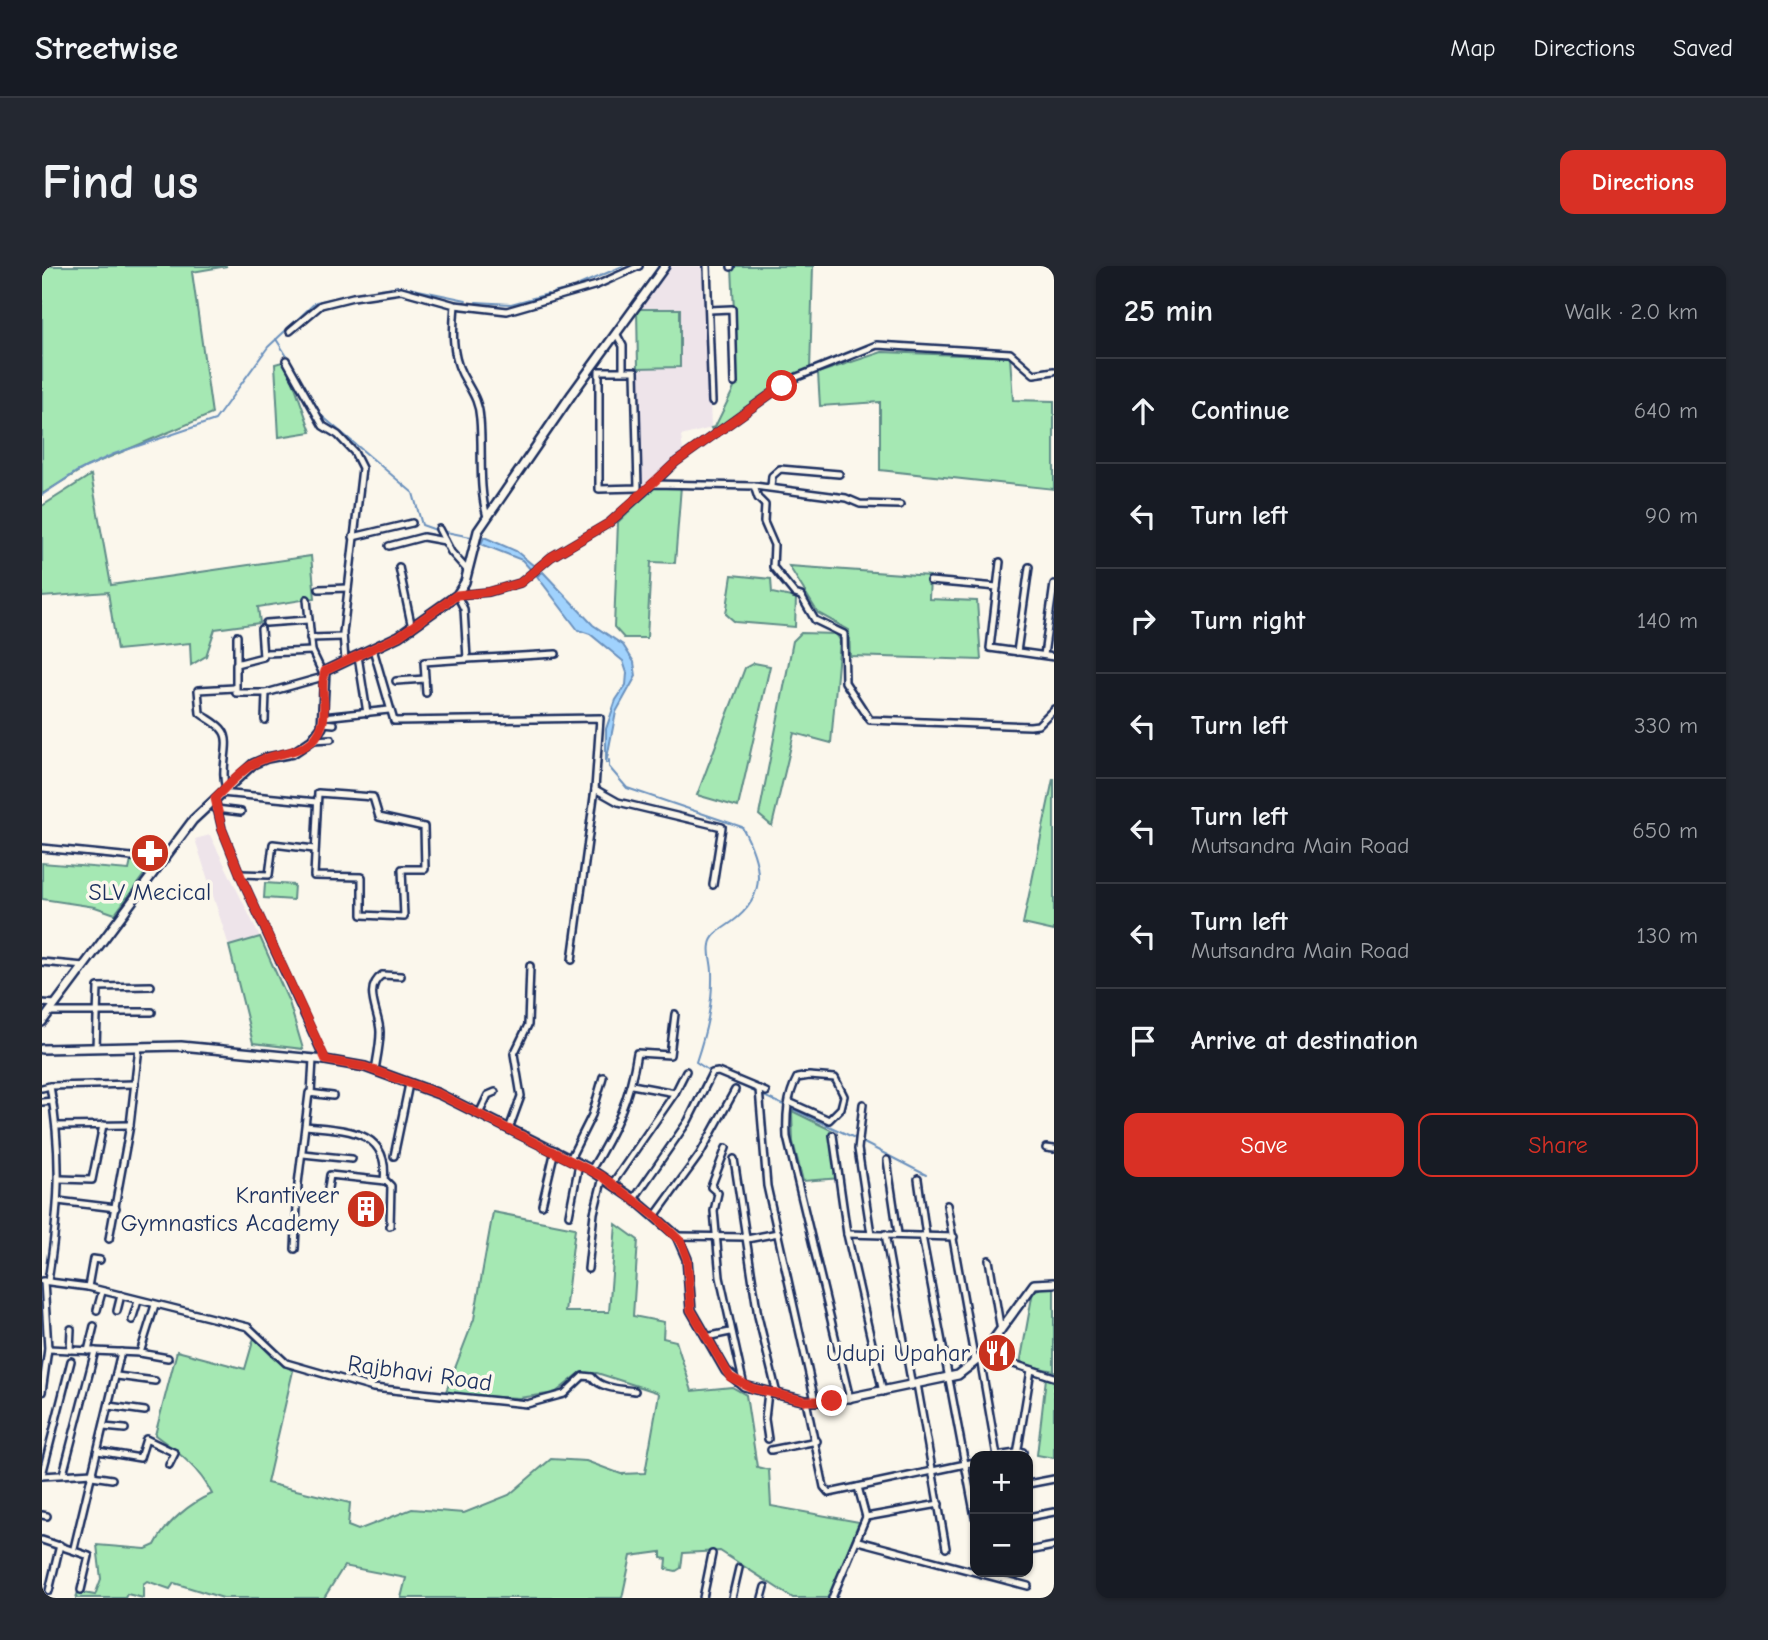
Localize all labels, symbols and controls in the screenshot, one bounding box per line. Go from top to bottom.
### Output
text: Streetwise [35,29,178,67]
text: Map [1450,34,1496,62]
text: Directions [1534,34,1635,62]
text: Saved [1673,34,1733,62]
button: Directions [1560,150,1726,214]
text: Find us [42,154,198,210]
text: 25 min [1124,294,1213,329]
text: Walk · 2.0 km [1565,298,1698,325]
route start [766,370,797,401]
icon: ahead [1124,392,1162,430]
text: Continue [1191,396,1289,426]
text: 640 m [1634,397,1698,424]
icon: left [1124,497,1162,535]
text: Turn left [1191,501,1288,531]
text: 90 m [1645,502,1698,529]
icon: right [1124,602,1162,640]
text: Turn right [1191,606,1305,636]
text: 140 m [1637,607,1698,634]
icon: left [1124,707,1162,745]
text: Turn left [1191,711,1288,741]
text: 330 m [1634,712,1698,739]
text: Turn left [1191,802,1288,832]
icon: left [1124,812,1162,850]
text: 650 m [1632,817,1698,844]
pharmacy icon: SLV Mecical [129,832,171,874]
text: Mutsandra Main Road [1191,832,1410,859]
place label: SLV Mecical [89,878,211,906]
text: Turn left [1191,907,1288,937]
icon: left [1124,917,1162,955]
text: 130 m [1637,922,1698,949]
text: Mutsandra Main Road [1191,937,1410,964]
icon: arrive [1124,1022,1162,1060]
text: Arrive at destination [1191,1026,1418,1056]
button: Save [1124,1113,1404,1177]
button: Share [1418,1113,1698,1177]
place label: Krantiveer Gymnastics Academy [121,1181,339,1237]
building icon: Krantiveer Gymnastics Academy [345,1188,387,1230]
restaurant icon: Udupi Upahar [976,1332,1018,1374]
place label: Udupi Upahar [826,1339,970,1367]
street label: Rajbhavi Road [346,1349,494,1397]
route end [816,1385,847,1416]
map controls [970,1451,1033,1577]
button: + [970,1451,1033,1514]
button: − [970,1514,1033,1577]

